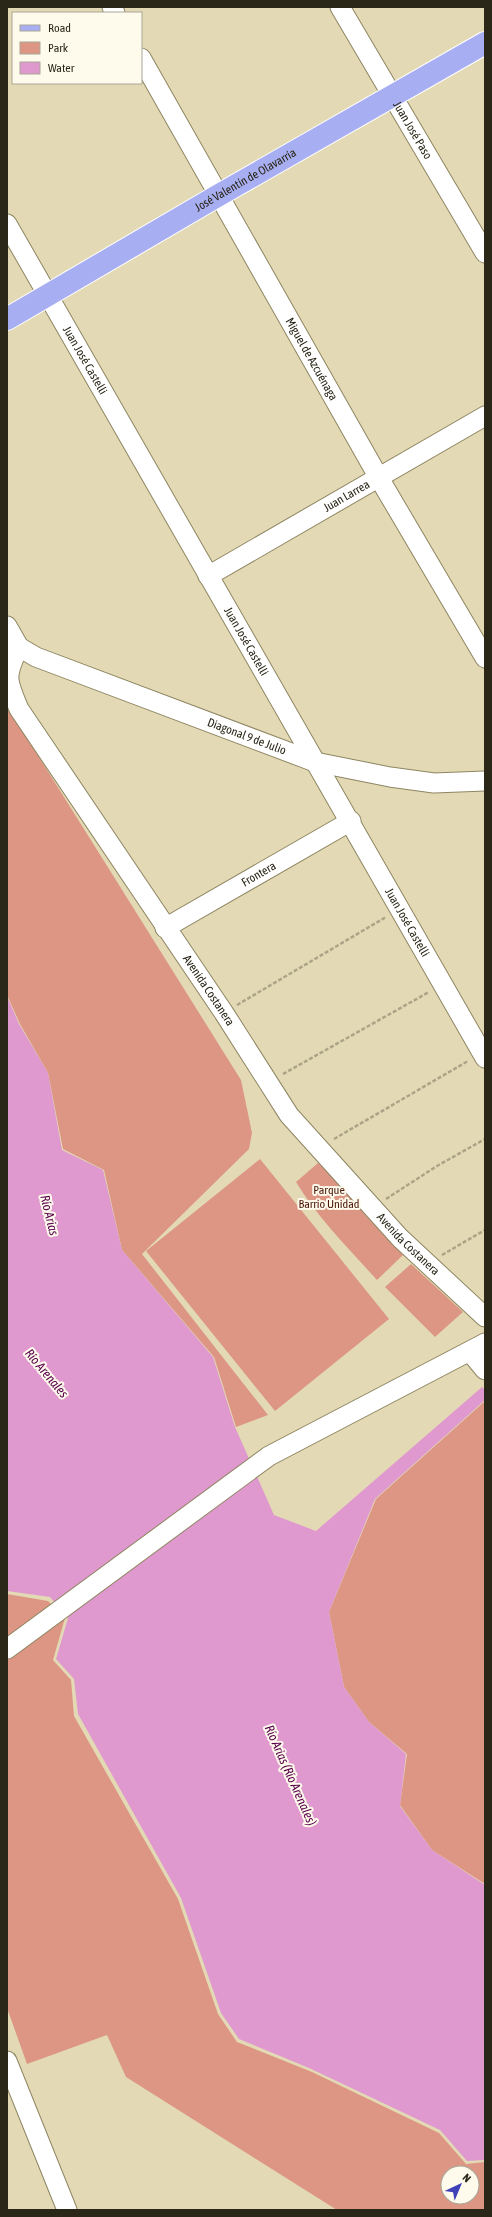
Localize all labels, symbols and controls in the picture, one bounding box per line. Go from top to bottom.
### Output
legend [12,12,142,84]
text: Road [48,21,71,35]
text: Park [48,41,69,55]
text: Water [48,61,75,75]
street label: Juan José Paso [390,99,435,162]
street label: José Valentín de Olavarría [192,145,299,215]
street label: Miguel de Azcuénaga [283,315,341,403]
street label: Juan José Castelli [60,323,110,397]
street label: Juan Larrea [321,477,372,515]
street label: Juan José Castelli [221,605,271,678]
street label: Diagonal 9 de Julio [205,715,289,758]
street label: Frontera [239,859,278,890]
street label: Juan José Castelli [382,886,432,959]
street label: Avenida Costanera [180,952,237,1028]
park label: Parque Barrio Unidad [298,1183,360,1211]
water label: Río Arias [37,1193,62,1237]
street label: Avenida Costanera [374,1210,442,1278]
water label: Río Arenales [22,1346,72,1401]
water label: Río Arias (Río Arenales) [262,1723,319,1828]
north arrow [440,2165,480,2205]
text: N [460,2171,473,2184]

